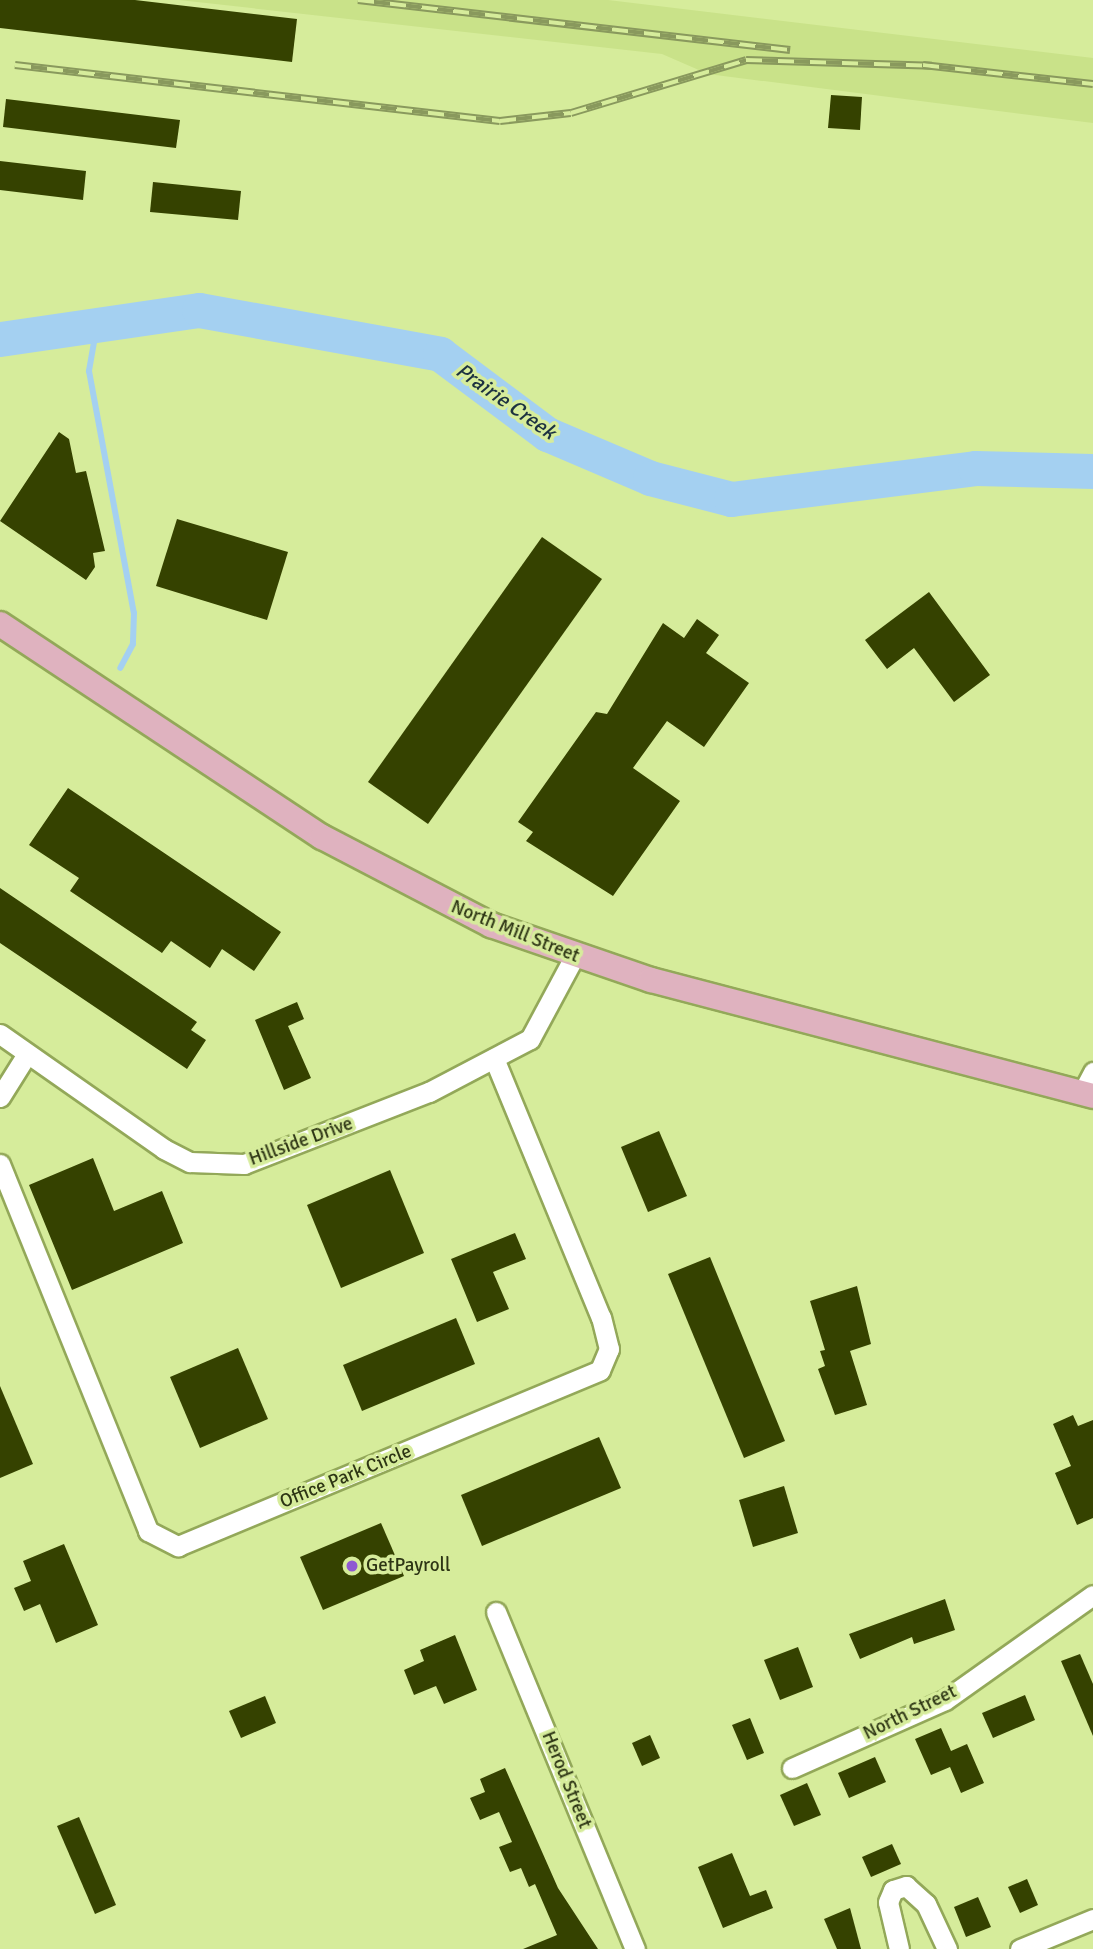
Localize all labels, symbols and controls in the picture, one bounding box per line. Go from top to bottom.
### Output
water label: Prairie Creek [451,357,561,445]
street label: North Mill Street [447,896,583,968]
street label: Hillside Drive [246,1113,356,1171]
street label: Office Park Circle [277,1440,415,1514]
place label: GetPayroll [366,1555,450,1577]
marker: GetPayroll [344,1558,360,1574]
street label: North Street [860,1681,960,1745]
street label: Herod Street [536,1728,596,1832]

